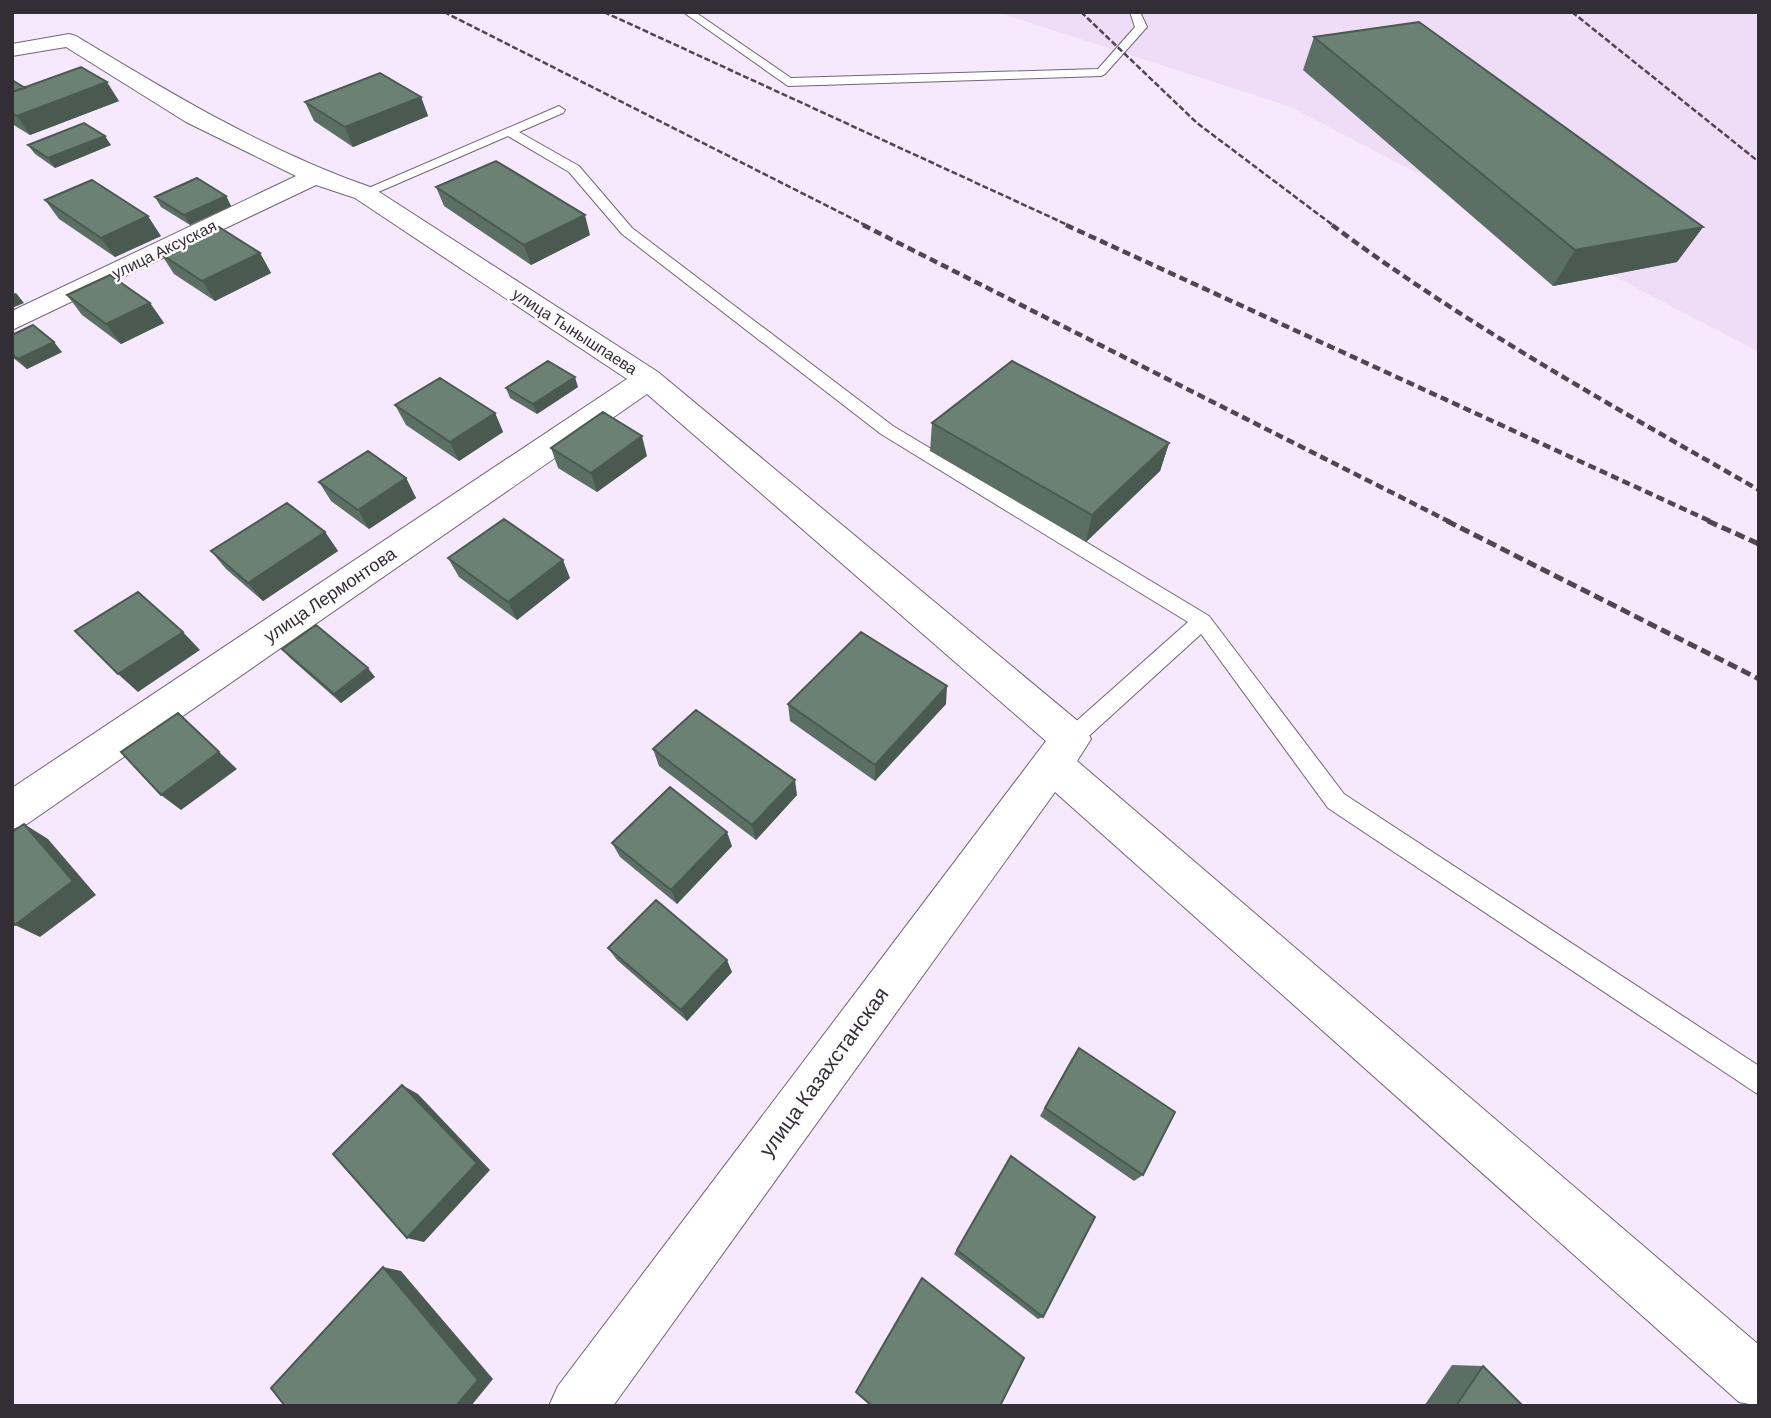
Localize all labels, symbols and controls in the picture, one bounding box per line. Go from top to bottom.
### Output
street label: улица Аксуская [108,215,219,282]
street label: улица Тынышпаева [509,283,641,378]
street label: улица Лермонтова [259,541,401,647]
street label: улица Казахстанская [753,981,893,1161]

